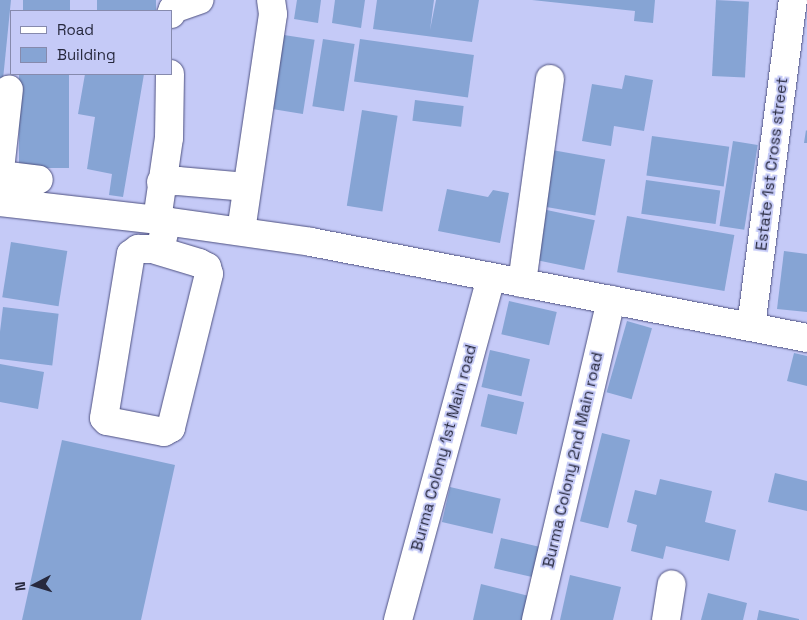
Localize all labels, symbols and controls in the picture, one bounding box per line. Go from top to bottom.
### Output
legend [10,10,172,75]
text: Road [57,20,94,39]
text: Building [57,45,116,64]
street label: Estate 1st Cross street [752,76,792,252]
street label: Burma Colony 1st Main road [407,343,481,553]
street label: Burma Colony 2nd Main road [539,350,607,570]
north arrow [10,560,60,610]
text: N [11,581,29,592]

